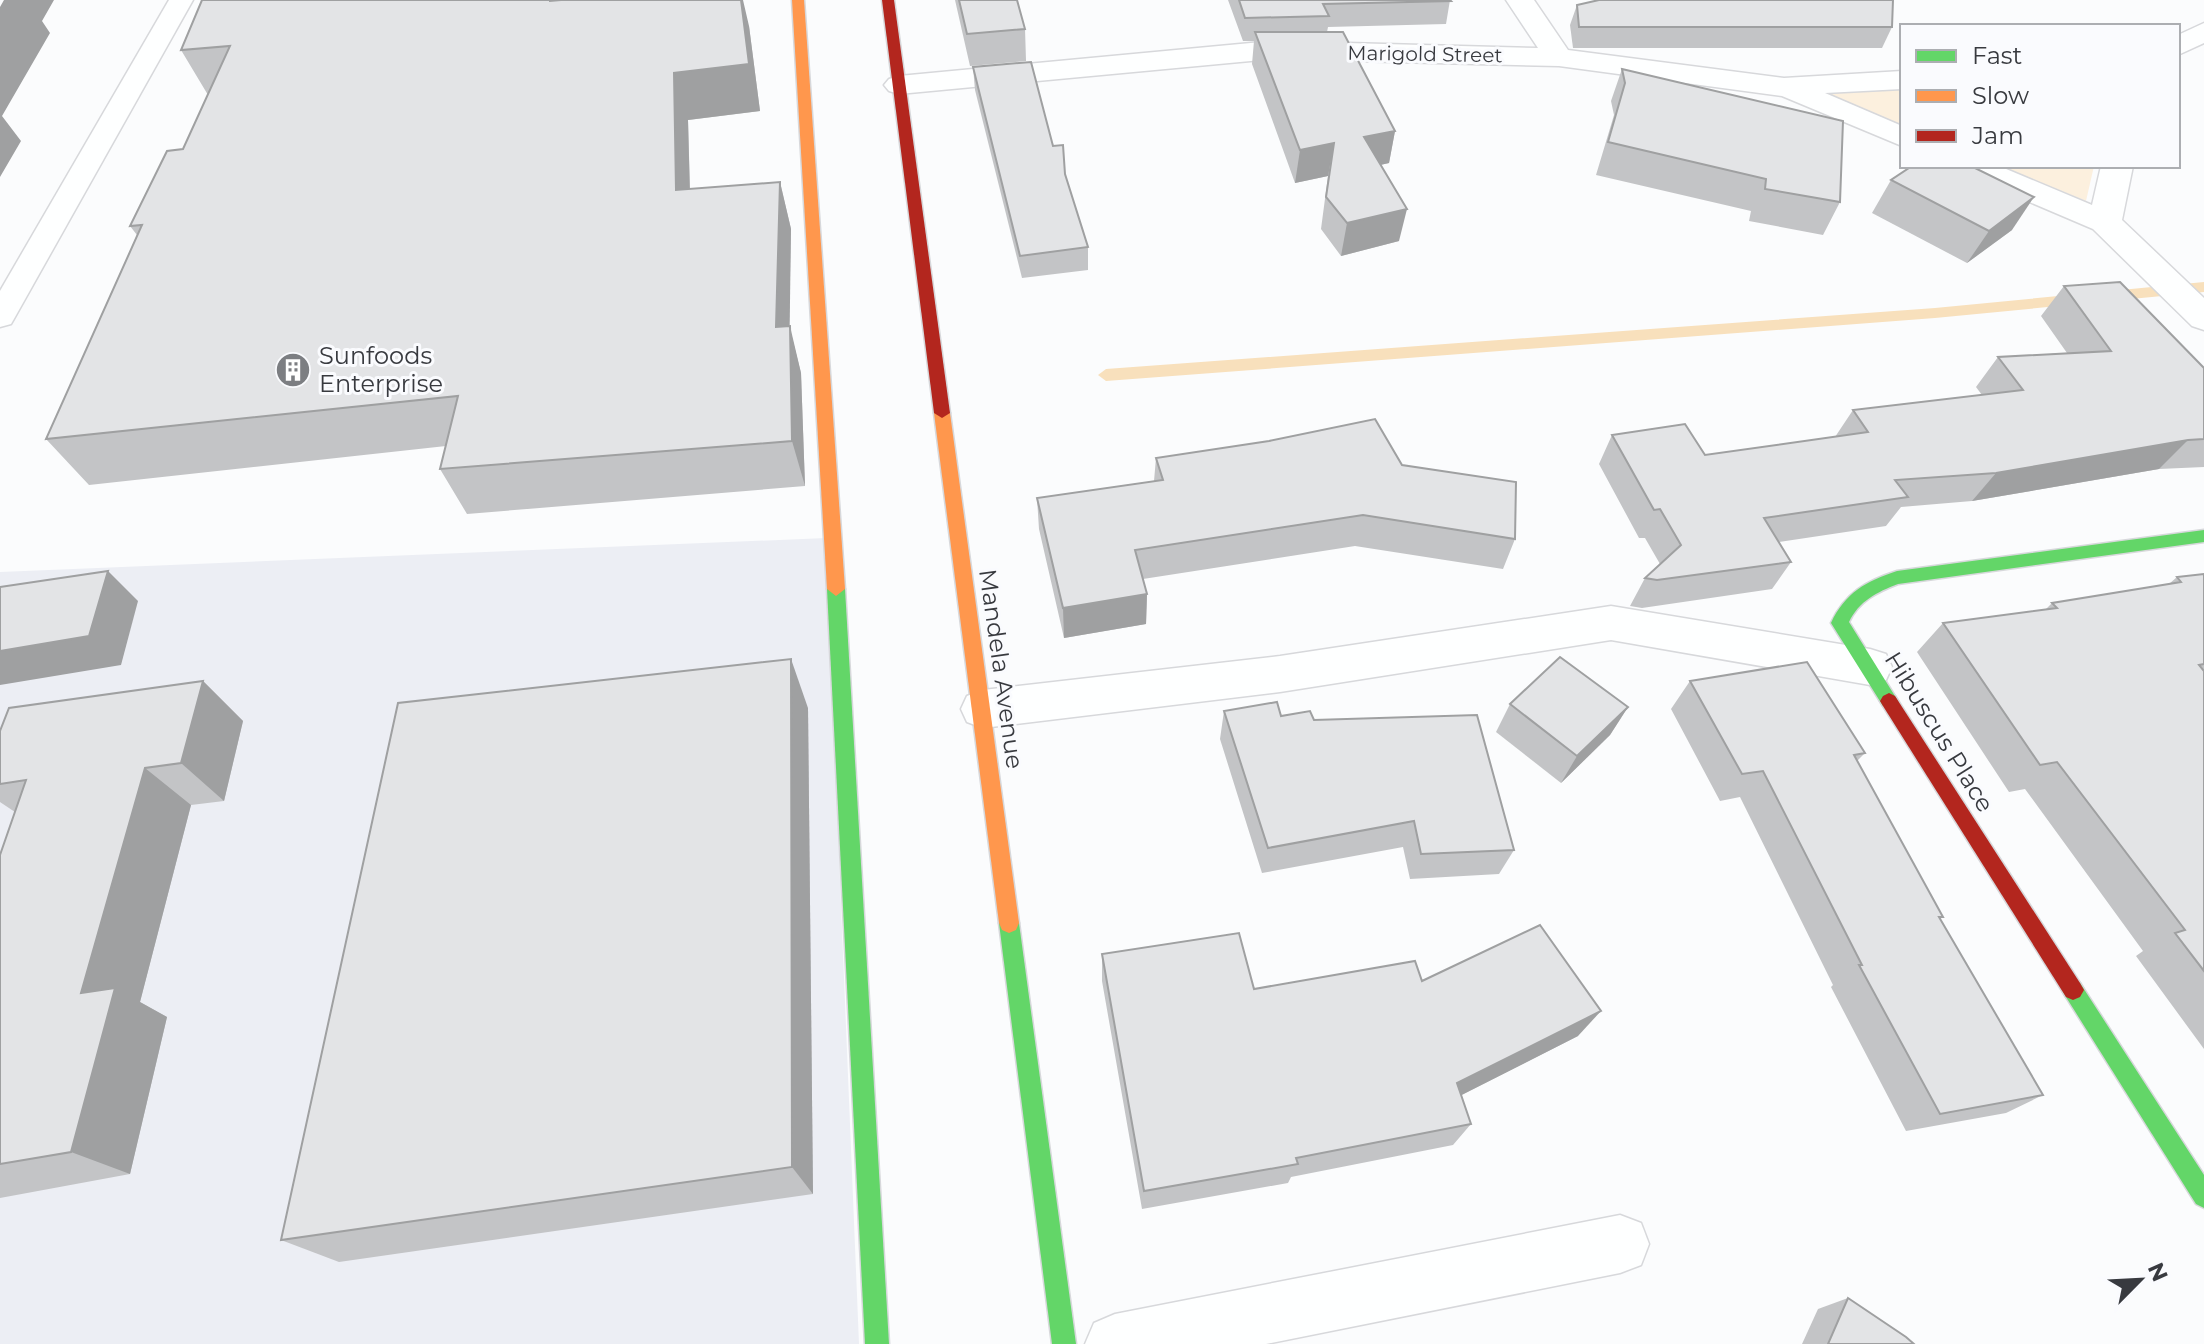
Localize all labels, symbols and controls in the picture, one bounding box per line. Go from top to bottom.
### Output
legend [1900,24,2180,168]
street label: Marigold Street [1347,41,1503,67]
text: Fast [1972,41,2023,70]
text: Slow [1972,81,2029,110]
text: Jam [1971,121,2024,150]
place label: Sunfoods Enterprise [319,341,443,398]
building icon: Sunfoods Enterprise [274,351,312,389]
street label: Mandela Avenue [973,567,1030,771]
street label: Hibuscus Place [1879,646,2000,817]
north arrow [2100,1240,2180,1320]
text: N [2142,1258,2174,1286]

